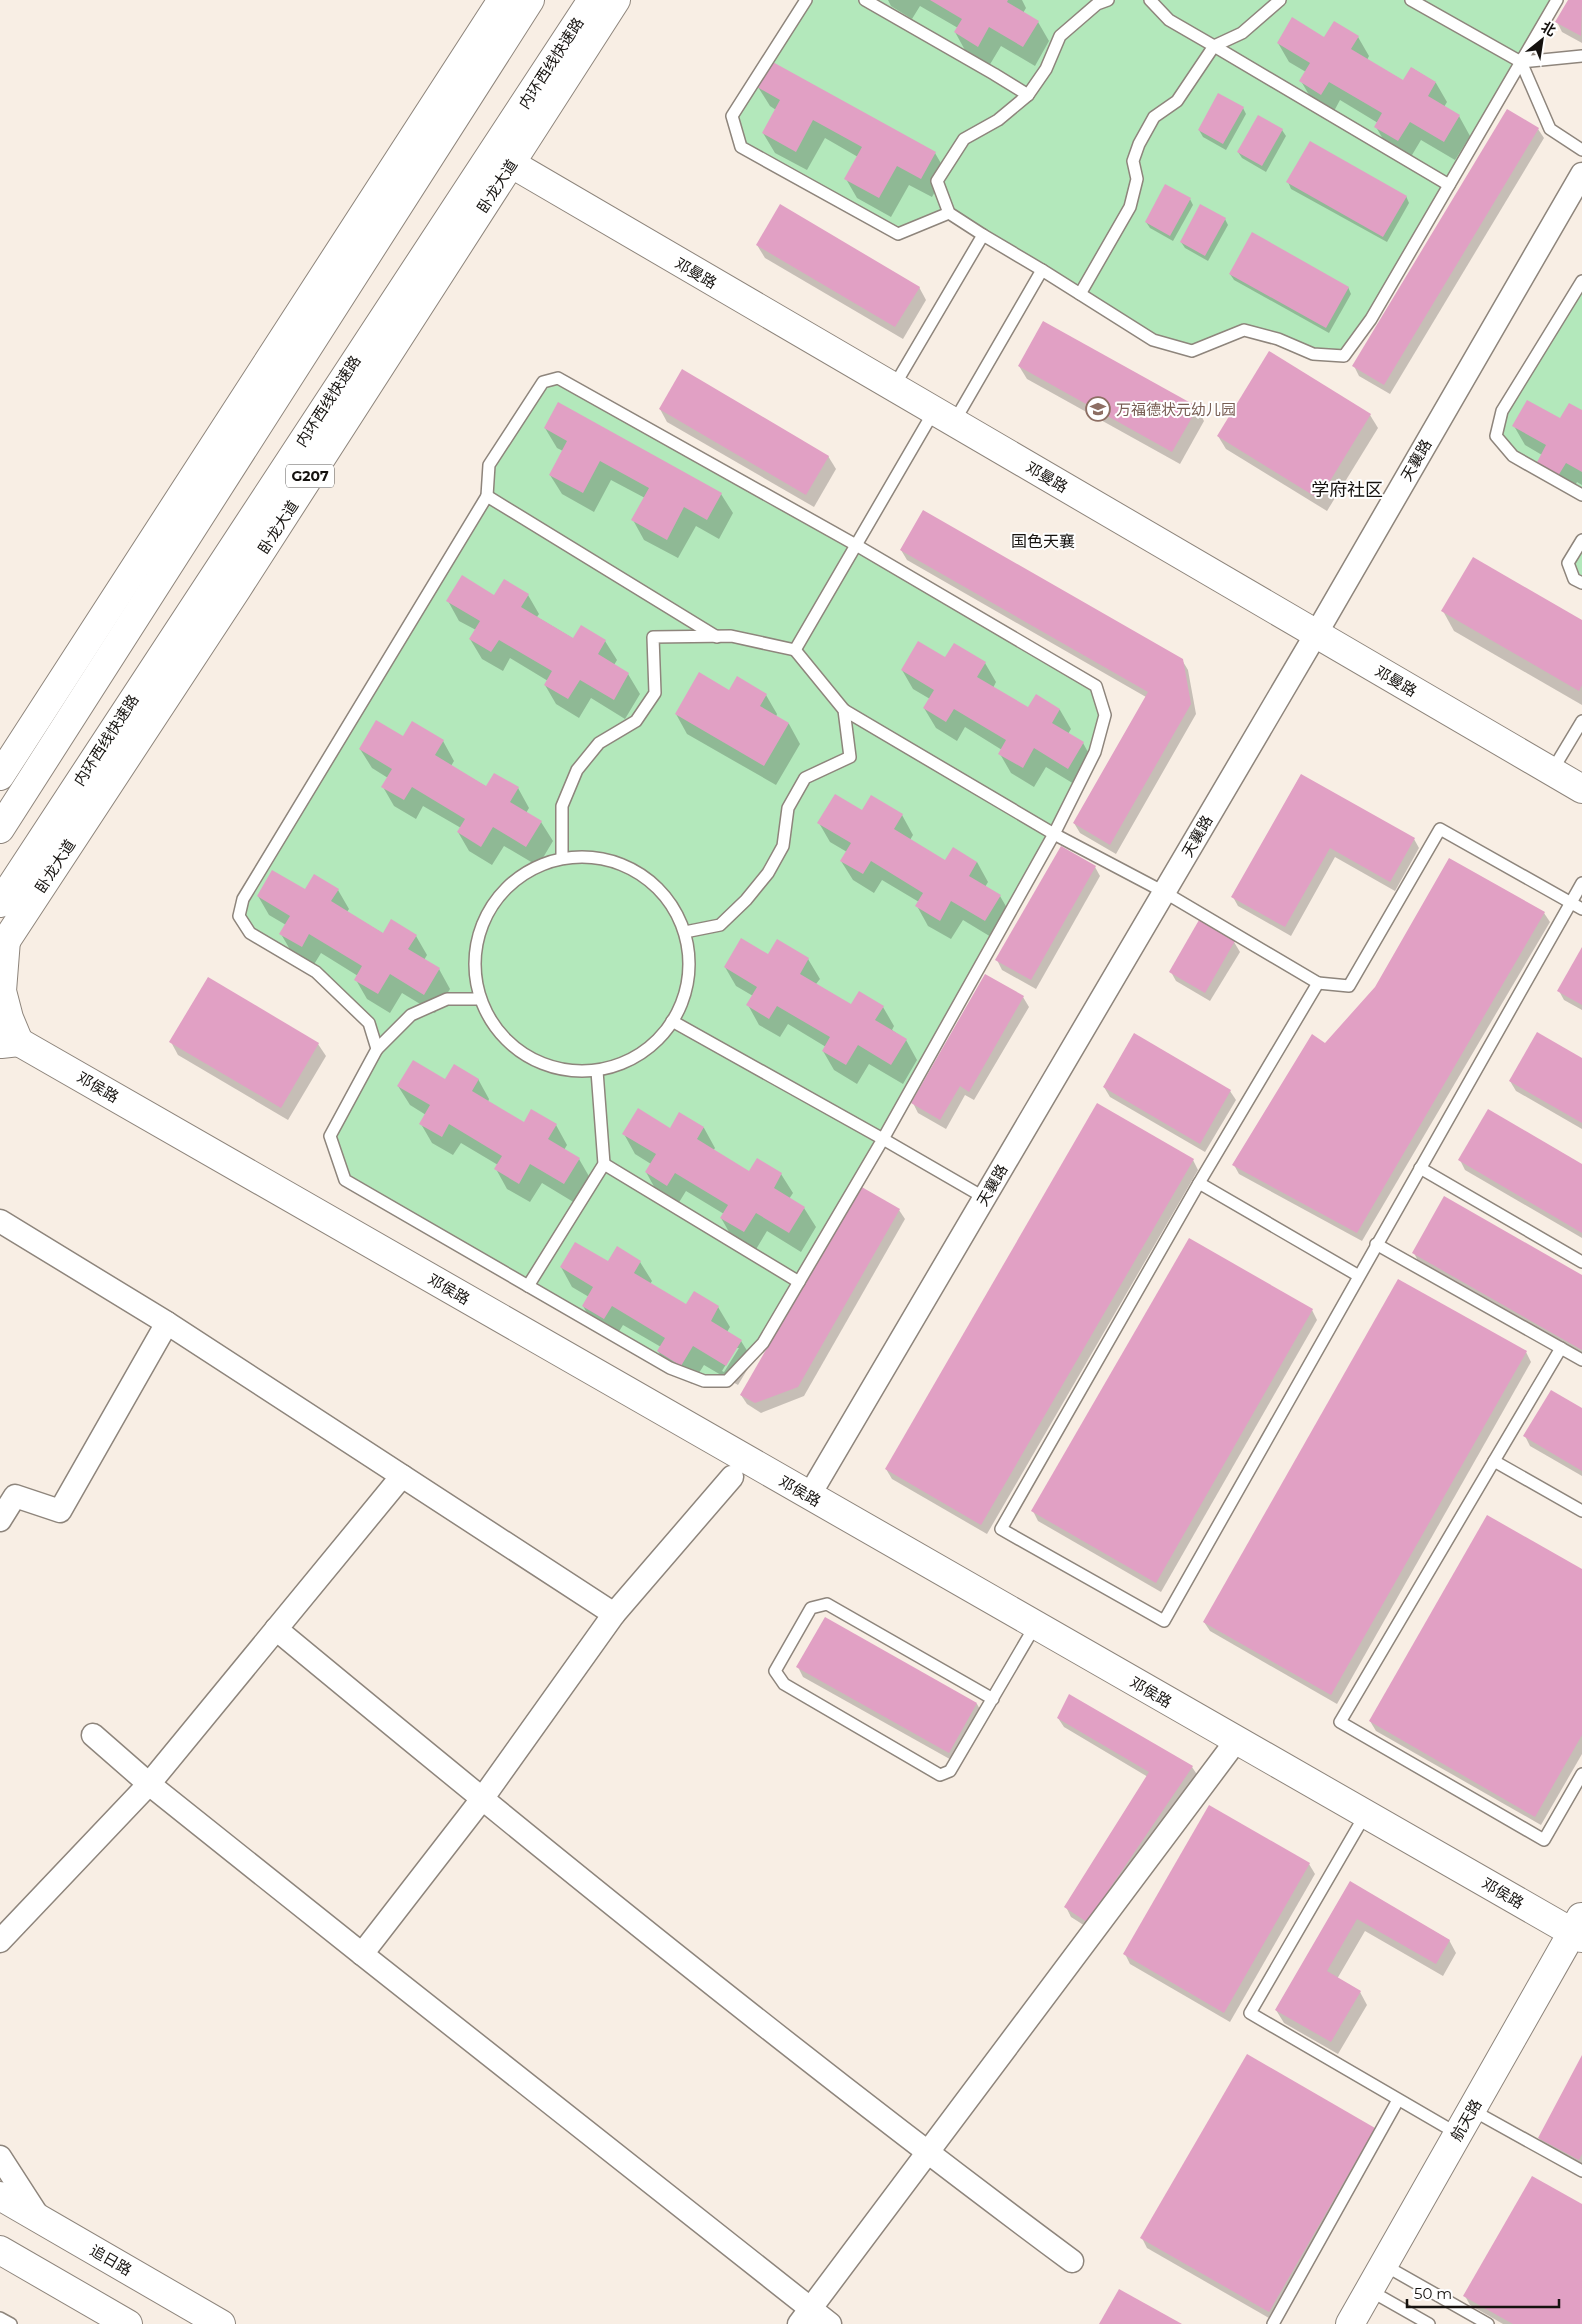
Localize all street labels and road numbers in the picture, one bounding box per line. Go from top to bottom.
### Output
street label: 内环西线快速路 [514,14,588,112]
street label: 卧龙大道 [473,156,521,216]
street label: 邓曼路 [672,254,720,292]
street label: 内环西线快速路 [291,352,365,450]
street label: 天襄路 [1397,436,1435,484]
street label: 邓曼路 [1023,458,1071,496]
road number: G207 [286,464,334,488]
street label: 卧龙大道 [254,497,302,557]
street label: 邓曼路 [1372,662,1420,700]
street label: 内环西线快速路 [69,691,143,789]
street label: 天襄路 [1178,812,1216,860]
street label: 卧龙大道 [31,836,79,896]
street label: 邓侯路 [74,1068,122,1106]
street label: 天襄路 [973,1161,1011,1209]
street label: 邓侯路 [425,1270,473,1308]
street label: 邓侯路 [776,1472,824,1510]
street label: 邓侯路 [1127,1673,1175,1711]
street label: 邓侯路 [1479,1874,1527,1912]
street label: 航天路 [1447,2096,1485,2144]
street label: 追日路 [87,2241,135,2279]

